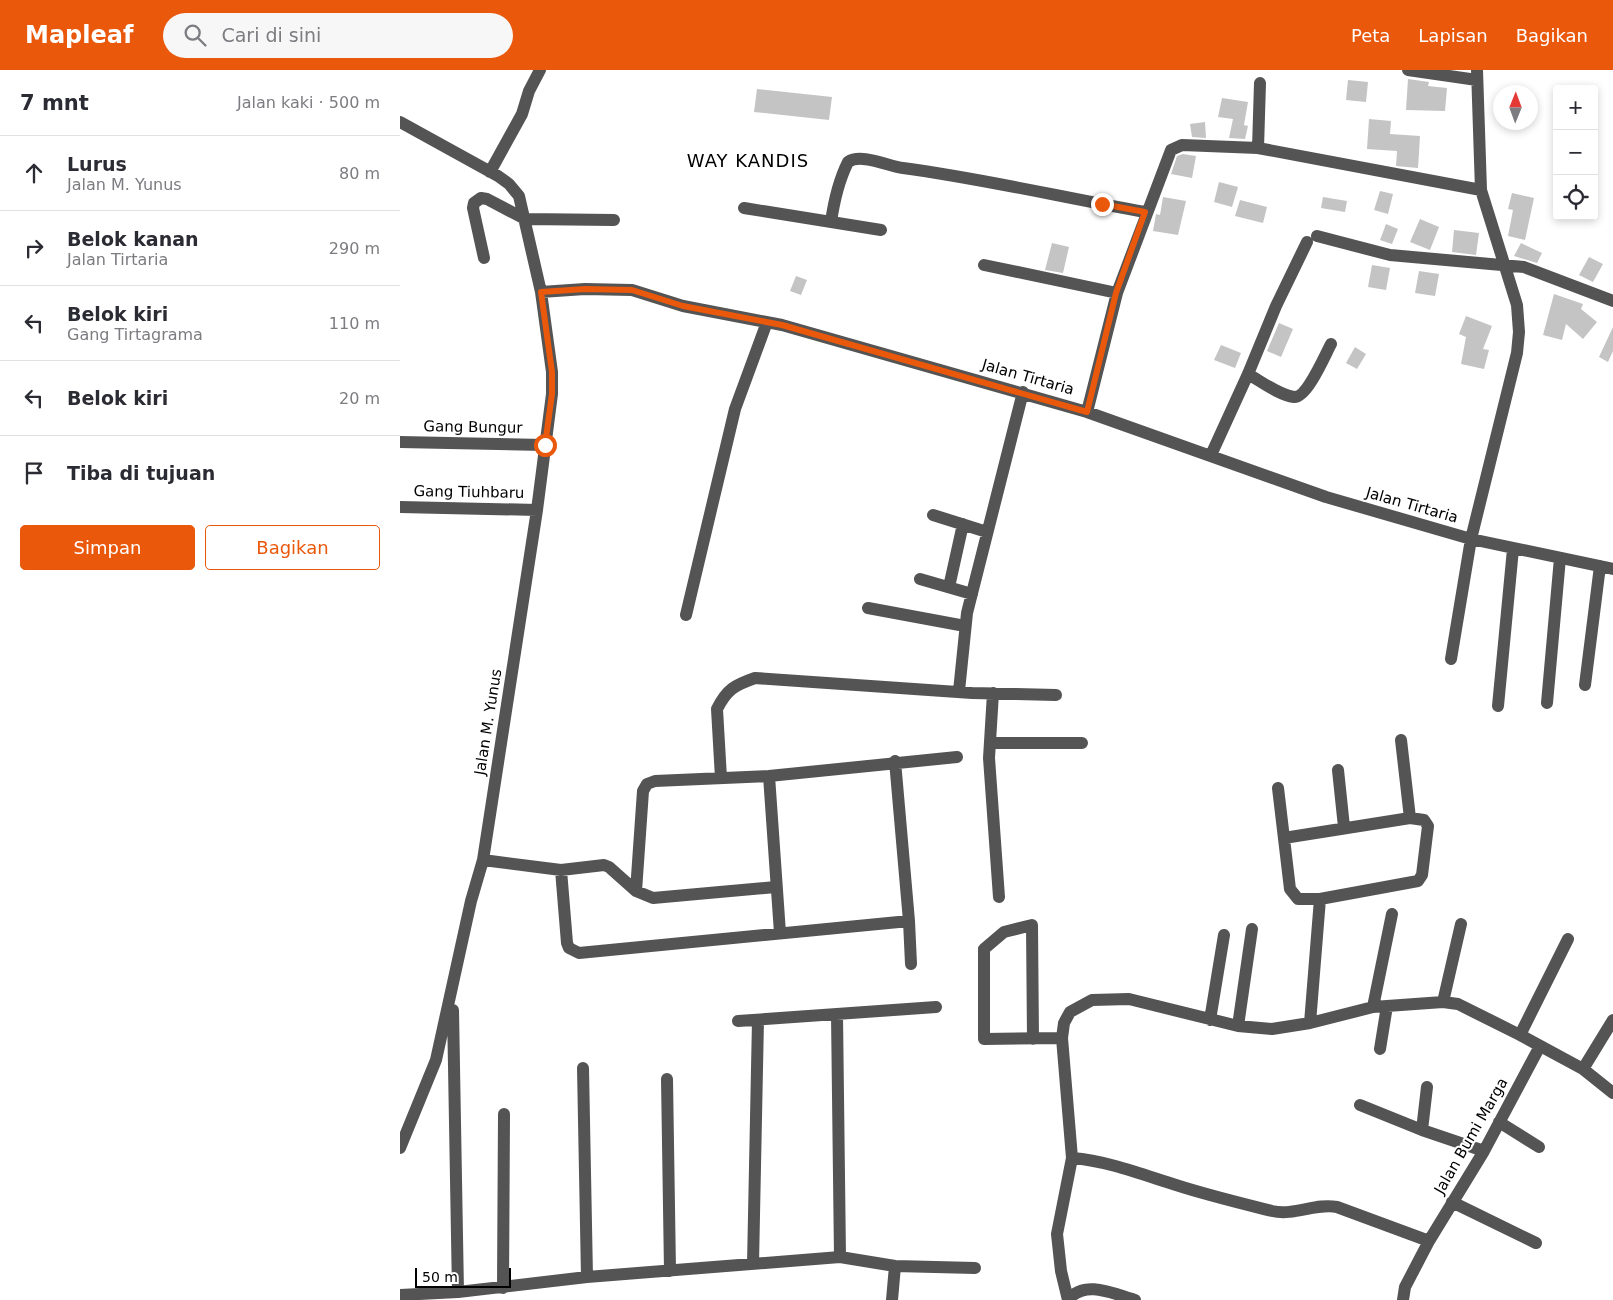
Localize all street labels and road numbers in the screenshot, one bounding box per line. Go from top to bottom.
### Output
street label: Jalan Tirtaria [979,355,1076,399]
street label: Gang Bungur [423,417,524,437]
street label: Gang Tiuhbaru [413,482,525,502]
street label: Jalan Tirtaria [1363,483,1460,527]
street label: Jalan M. Yunus [471,667,505,777]
street label: Jalan Bumi Marga [1430,1075,1512,1198]

